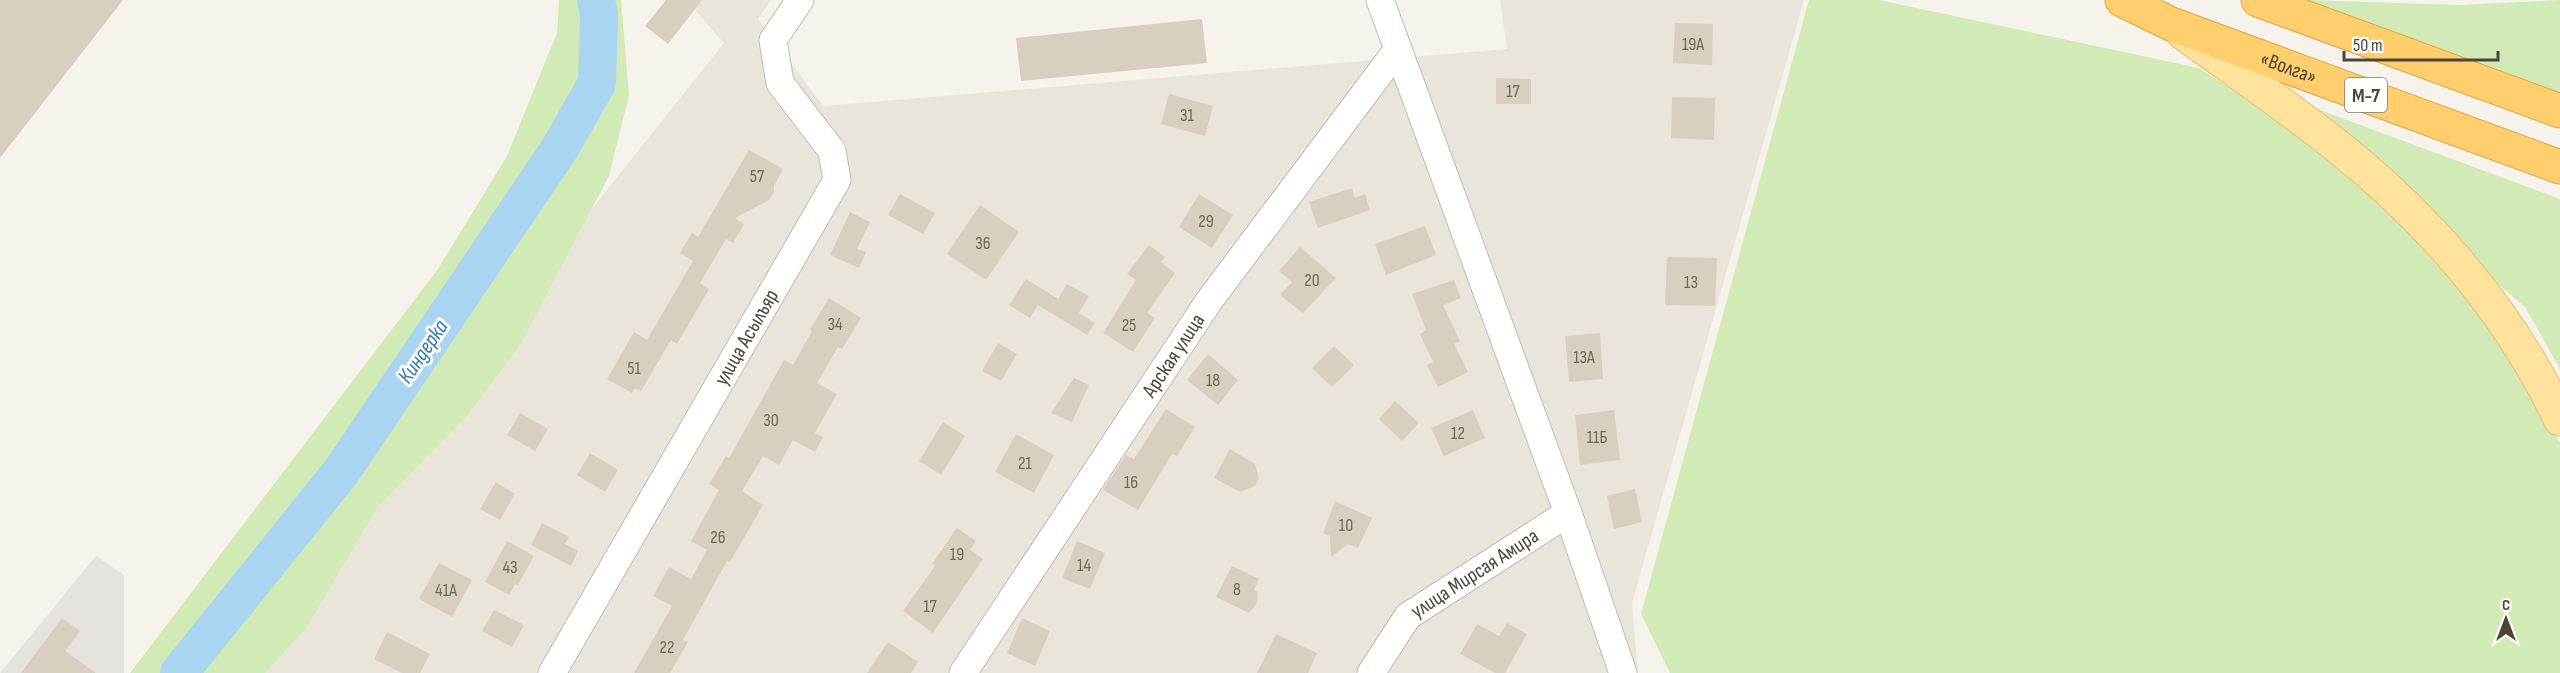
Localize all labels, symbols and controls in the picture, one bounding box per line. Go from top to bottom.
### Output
scale bar [2344,24,2498,62]
house number: 19А [1682,34,1704,55]
text: 50 m [2353,35,2383,56]
street label: «Волга» [2257,46,2320,89]
road number: М-7 [2345,78,2387,112]
house number: 17 [1506,81,1521,102]
house number: 31 [1180,105,1195,126]
house number: 57 [750,166,765,187]
house number: 29 [1198,211,1214,232]
house number: 36 [975,233,991,254]
house number: 20 [1304,270,1320,291]
house number: 13 [1684,272,1698,293]
street label: улица Асылъяр [709,285,784,390]
street label: Арская улица [1136,309,1210,403]
house number: 34 [827,314,843,335]
water label: Киндерка [392,315,454,389]
house number: 25 [1122,315,1136,336]
house number: 13А [1573,347,1595,368]
house number: 51 [627,358,641,379]
house number: 18 [1206,370,1220,391]
house number: 30 [763,410,779,431]
house number: 12 [1451,423,1465,444]
house number: 11Б [1587,427,1607,448]
house number: 21 [1018,453,1033,474]
house number: 16 [1124,472,1138,493]
house number: 10 [1339,515,1353,536]
street label: улица Мирсая Амира [1406,523,1543,624]
house number: 26 [710,527,726,548]
house number: 19 [950,544,964,565]
house number: 14 [1077,555,1091,576]
house number: 43 [502,557,518,578]
house number: 8 [1233,579,1241,600]
house number: 41А [435,580,457,601]
north arrow [2476,589,2536,649]
house number: 17 [923,596,938,617]
text: С [2502,596,2510,615]
house number: 22 [660,637,674,658]

